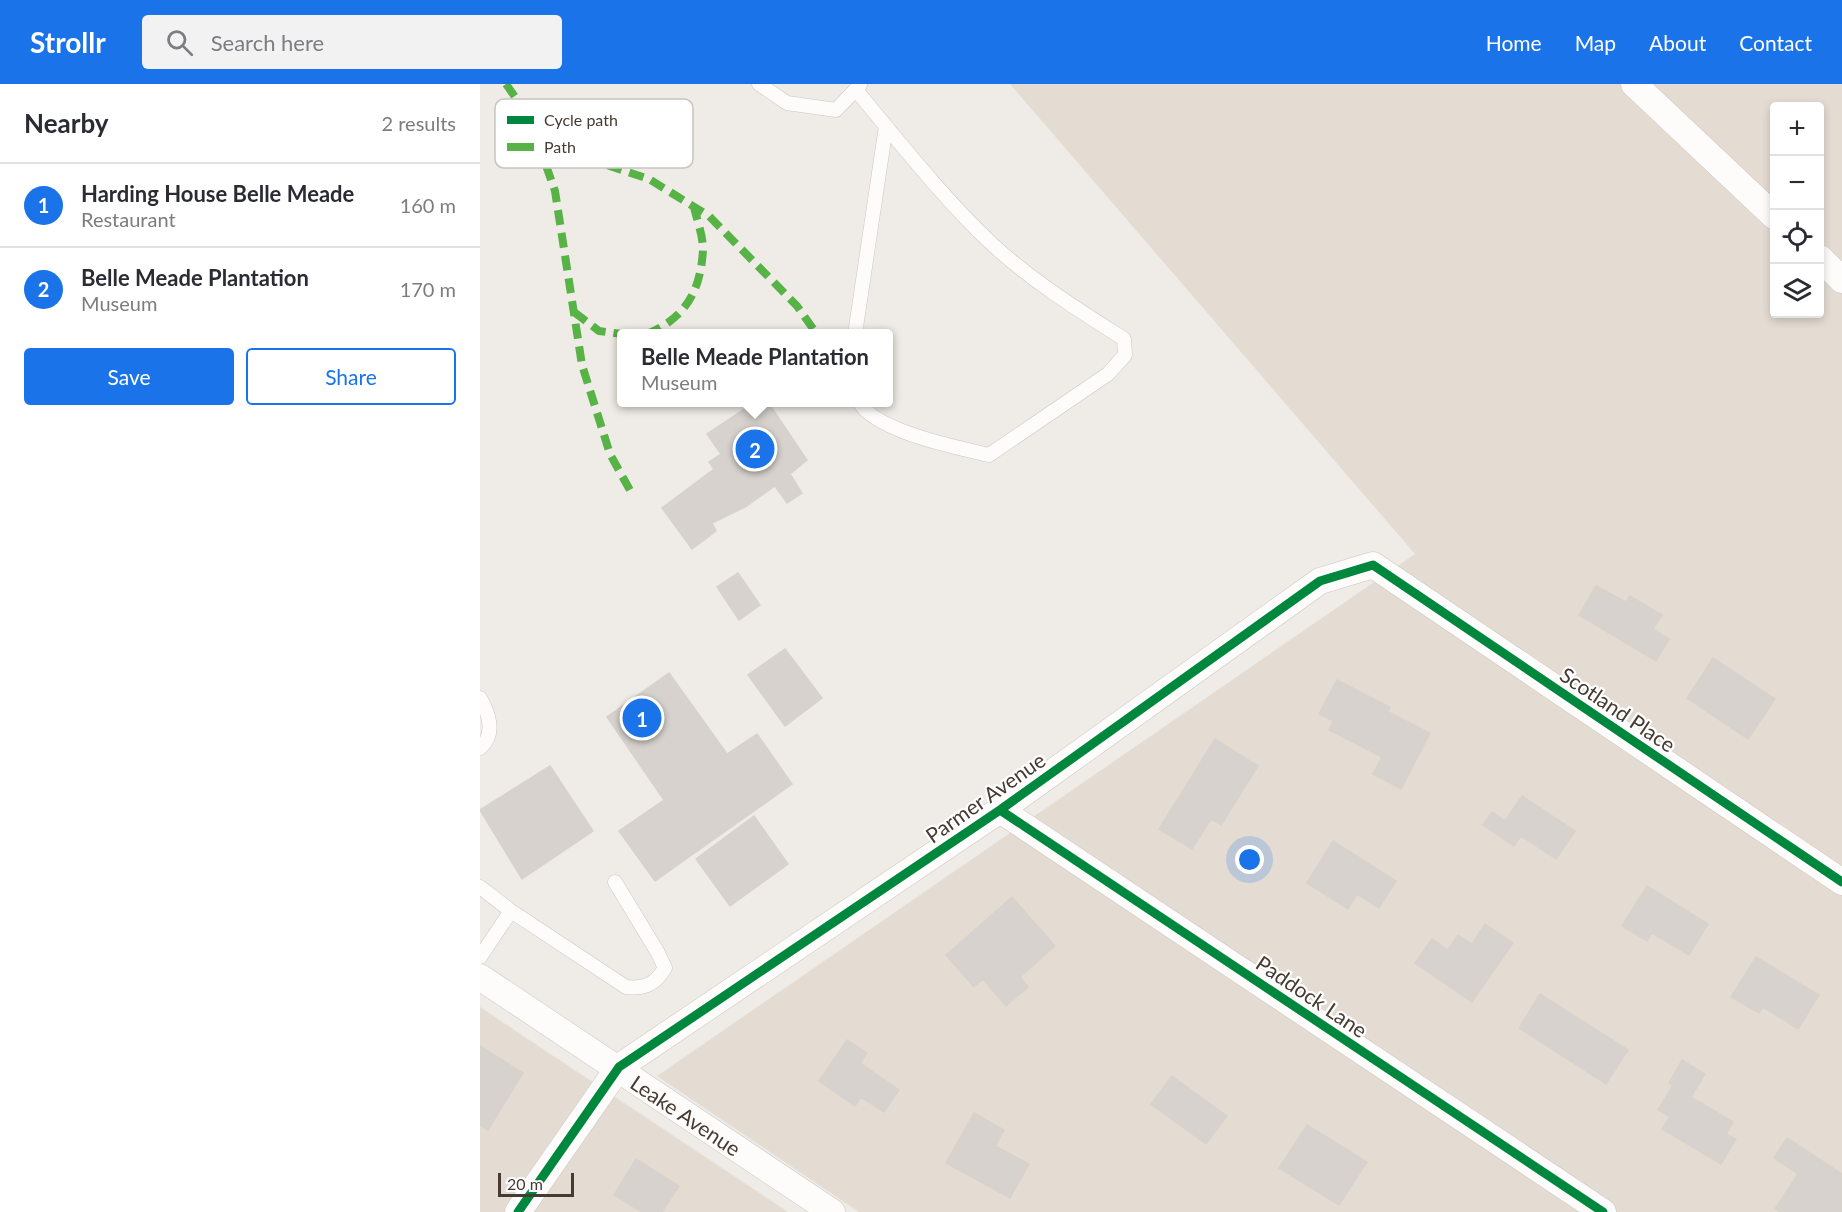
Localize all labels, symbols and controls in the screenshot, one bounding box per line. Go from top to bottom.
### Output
search box [142,15,562,69]
text: Strollr [30,25,106,59]
icon: search [163,26,196,59]
text: Search here [211,29,324,56]
text: Home [1486,30,1542,55]
text: Map [1575,30,1616,55]
text: About [1649,30,1706,55]
text: Contact [1739,30,1812,55]
legend [495,99,693,168]
map controls [1770,102,1824,318]
button: + [1770,102,1824,156]
text: Nearby [24,107,109,139]
text: Cycle path [544,110,618,129]
text: 2 results [381,111,456,135]
text: Path [544,137,576,156]
button: − [1770,156,1824,210]
text: Harding House Belle Meade [81,180,354,207]
text: 1 [38,193,49,217]
text: 160 m [400,193,456,217]
text: Restaurant [81,207,176,231]
button: locate [1770,210,1824,264]
text: Belle Meade Plantation [81,264,309,291]
button: layers [1770,264,1824,318]
text: 2 [38,277,49,301]
text: 170 m [400,277,456,301]
text: Museum [81,291,157,315]
popup [617,329,893,407]
text: Belle Meade Plantation [641,343,869,370]
button: Save [24,348,234,405]
button: Share [246,348,456,405]
text: Museum [641,370,717,394]
pin: 2 [736,426,774,472]
street label: Scotland Place [1556,661,1680,757]
pin: 1 [622,696,662,740]
street label: Parmer Avenue [920,747,1050,847]
your location [1235,845,1264,874]
street label: Paddock Lane [1252,950,1372,1042]
street label: Leake Avenue [627,1069,746,1160]
scale bar [498,1170,574,1198]
text: 20 m [507,1174,543,1193]

